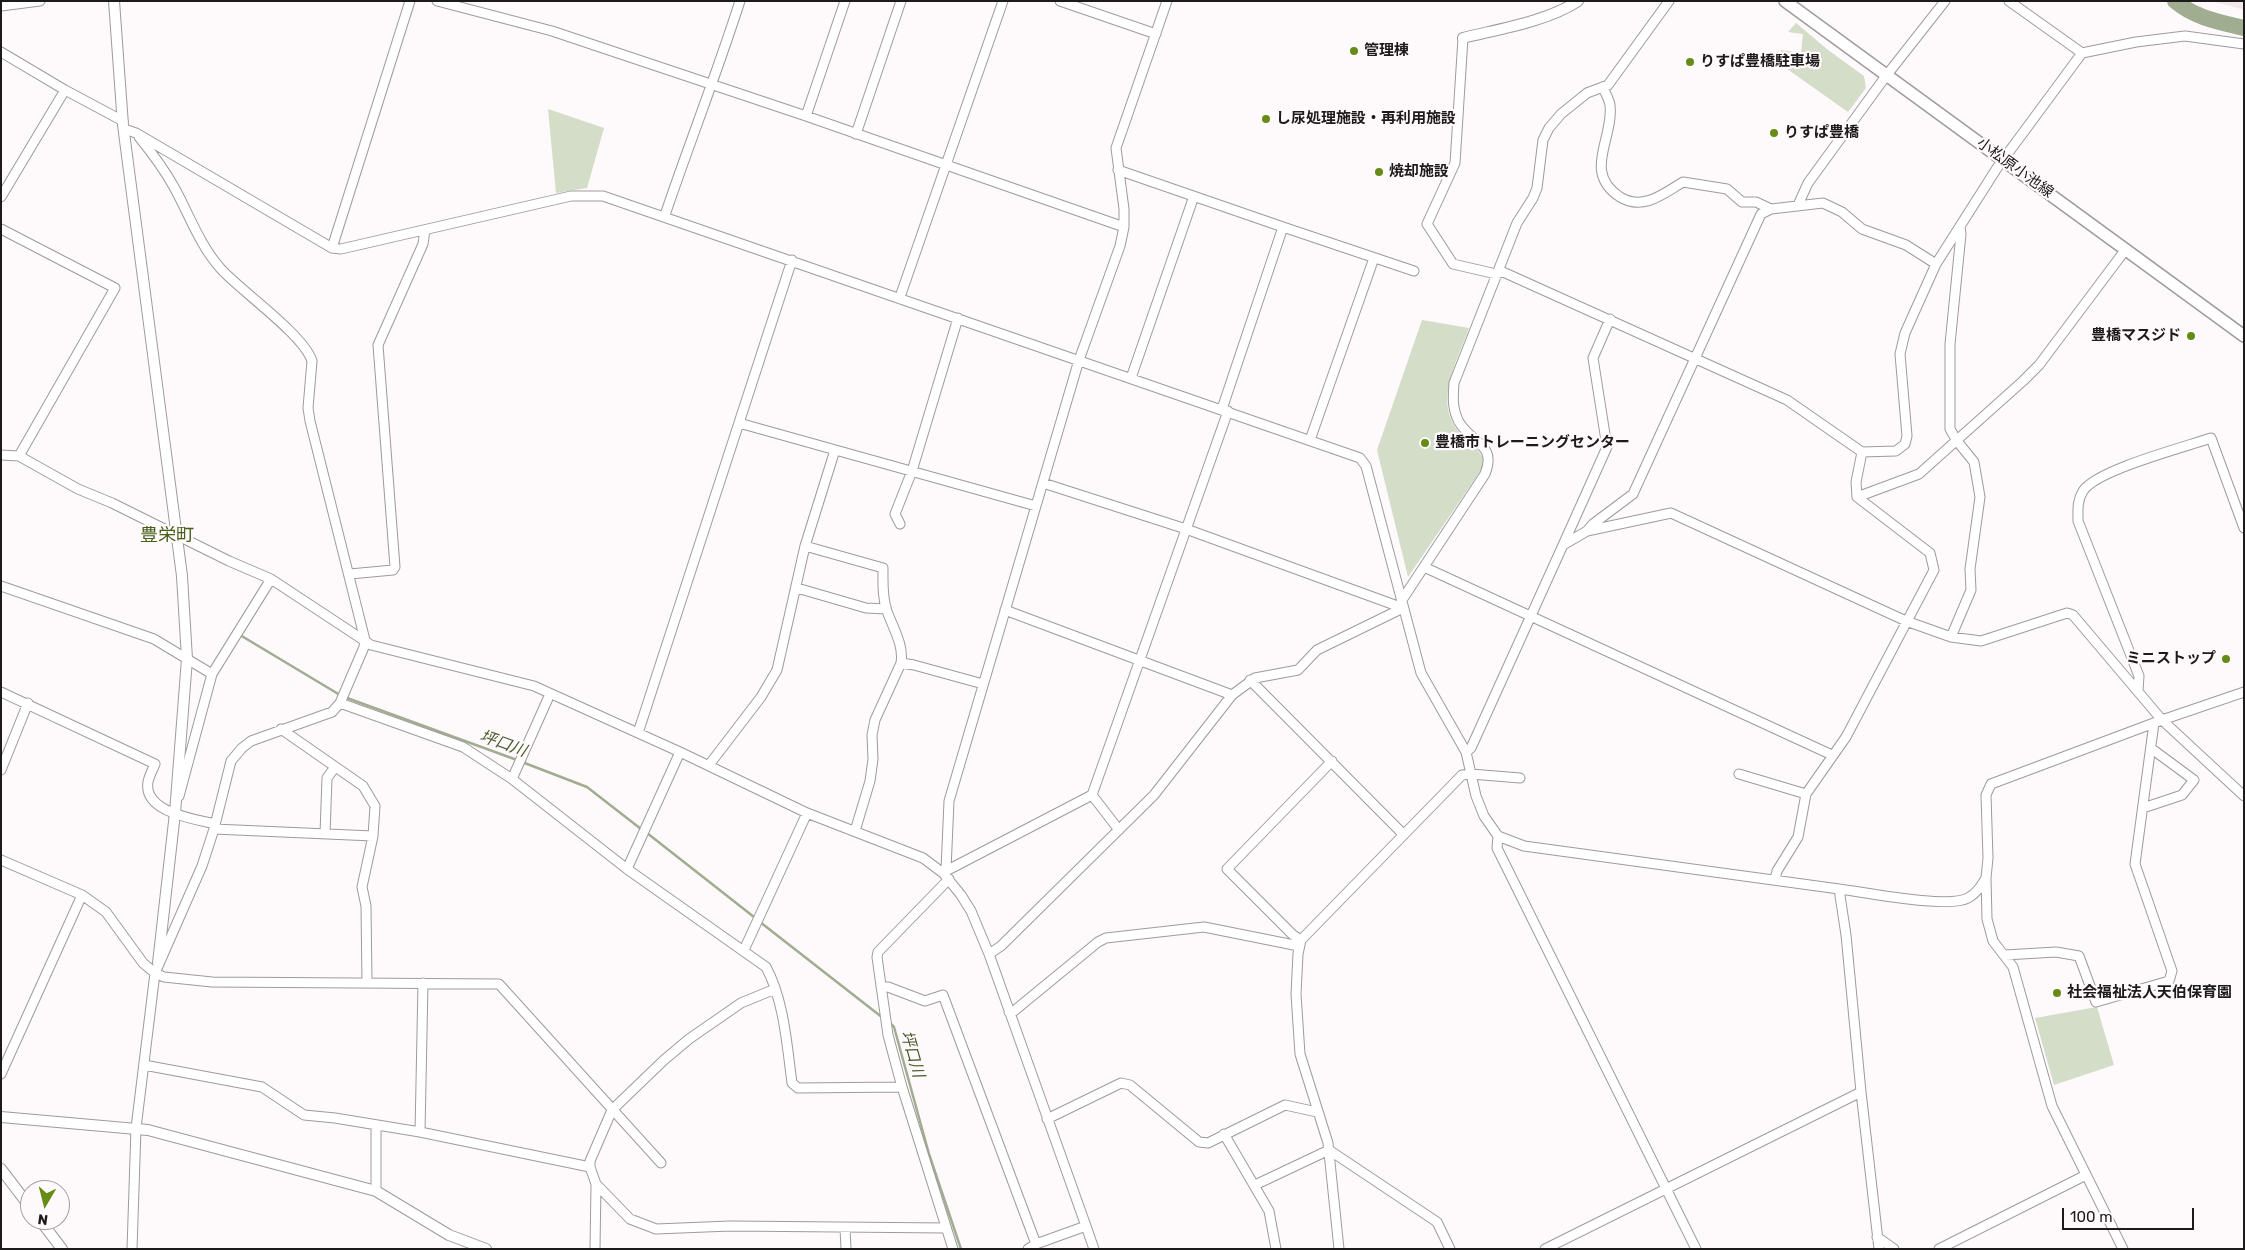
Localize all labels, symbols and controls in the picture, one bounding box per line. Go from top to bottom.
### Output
place label: 管理棟 [1364,42,1409,60]
marker: 管理棟 [1348,45,1360,57]
place label: りすぱ豊橋駐車場 [1700,53,1820,71]
marker: りすぱ豊橋駐車場 [1684,56,1696,68]
place label: し尿処理施設・再利用施設 [1276,110,1456,128]
marker: し尿処理施設・再利用施設 [1260,113,1272,125]
place label: りすぱ豊橋 [1784,124,1859,142]
marker: りすぱ豊橋 [1768,127,1780,139]
street label: 小松原小池線 [1973,134,2057,202]
place label: 焼却施設 [1389,163,1449,181]
marker: 焼却施設 [1373,166,1385,178]
place label: 豊橋マスジド [2091,327,2181,345]
marker: 豊橋マスジド [2185,330,2197,342]
place label: 豊橋市トレーニングセンター [1435,434,1630,452]
marker: 豊橋市トレーニングセンター [1419,437,1431,449]
district label: 豊栄町 [140,525,194,547]
place label: ミニストップ [2126,650,2216,668]
marker: ミニストップ [2220,653,2232,665]
water label: 坪口川 [477,727,529,761]
place label: 社会福祉法人天伯保育園 [2067,984,2232,1002]
marker: 社会福祉法人天伯保育園 [2051,987,2063,999]
water label: 坪口川 [896,1028,928,1080]
north arrow [20,1180,70,1230]
scale bar [2065,1198,2198,1230]
text: 100 m [2070,1208,2112,1226]
text: N [37,1210,49,1228]

